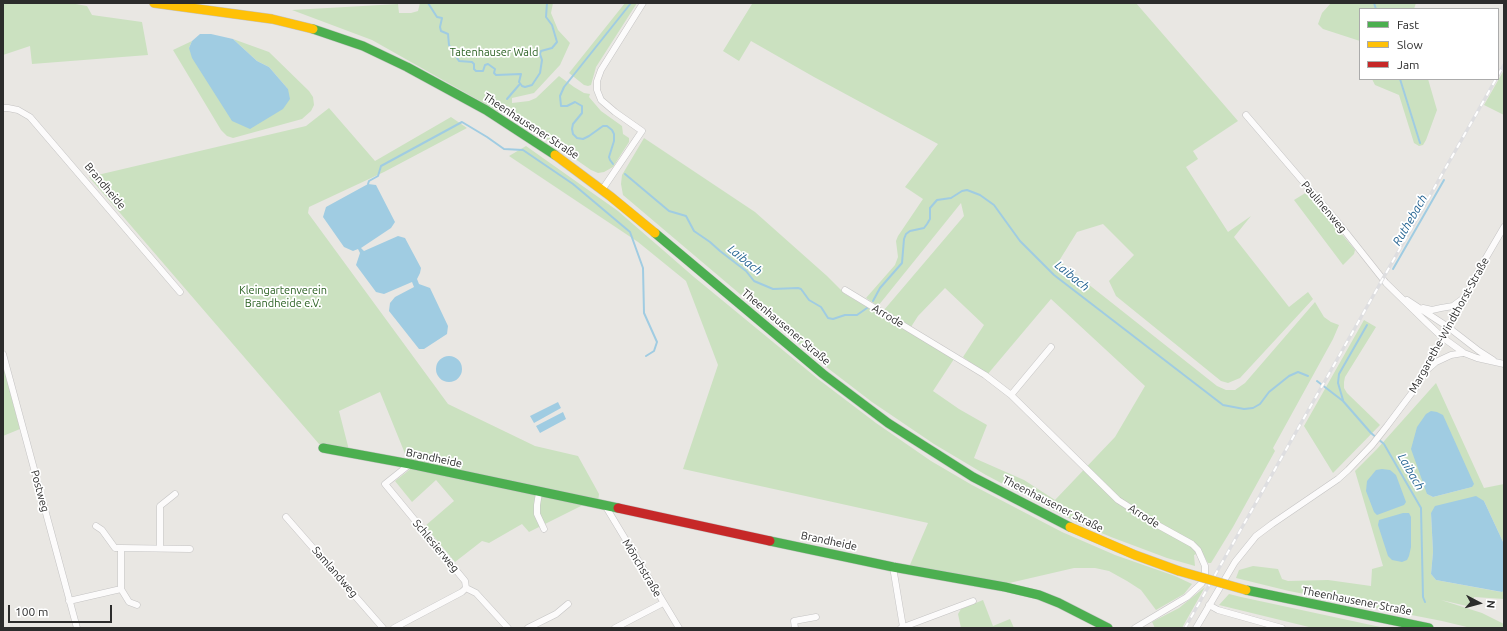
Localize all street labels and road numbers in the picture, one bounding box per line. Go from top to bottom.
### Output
street label: Theenhausener Straße [481,90,581,162]
street label: Brandheide [82,160,128,212]
street label: Paulinenweg [1299,178,1349,236]
street label: Margarethe-Windthorst-Straße [1406,255,1492,395]
street label: Theenhausener Straße [739,286,833,368]
street label: Arrode [870,301,906,331]
street label: Brandheide [405,446,463,470]
street label: Postweg [28,469,52,513]
street label: Theenhausener Straße [1000,473,1106,535]
street label: Arrode [1126,501,1162,531]
street label: Schlesierweg [410,517,462,575]
street label: Brandheide [800,529,858,553]
street label: Mönchstraße [620,537,664,599]
street label: Samlandweg [309,544,361,600]
street label: Theenhausener Straße [1301,584,1413,618]

